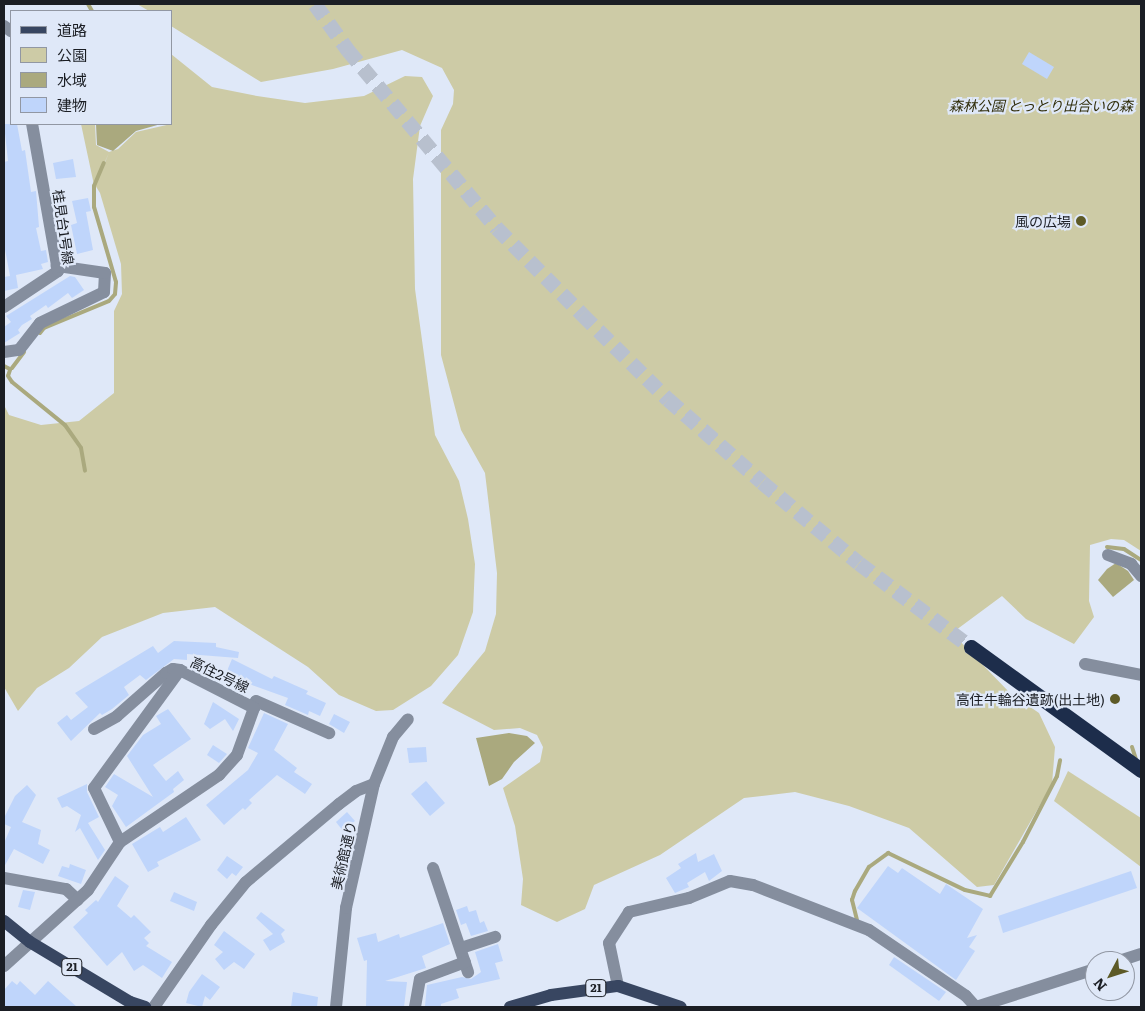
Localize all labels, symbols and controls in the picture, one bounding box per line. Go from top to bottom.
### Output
legend [10,10,172,125]
text: 道路 [57,18,87,41]
text: 公園 [57,43,87,66]
text: 水域 [57,68,87,91]
text: 建物 [57,93,87,116]
park label: 森林公園 とっとり出合いの森 [949,97,1133,113]
street label: 桂見台1号線 [50,188,78,266]
place label: 風の広場 [1015,213,1071,229]
marker: 風の広場 [1075,215,1087,227]
street label: 高住2号線 [188,653,252,695]
place label: 高住牛輪谷遺跡(出土地) [956,691,1105,707]
marker: 高住牛輪谷遺跡(出土地) [1109,693,1121,705]
street label: 美術館通り [327,819,359,891]
north arrow [1085,951,1135,1001]
road number: 21 [61,958,83,976]
text: N [1088,974,1111,996]
road number: 21 [585,978,607,998]

